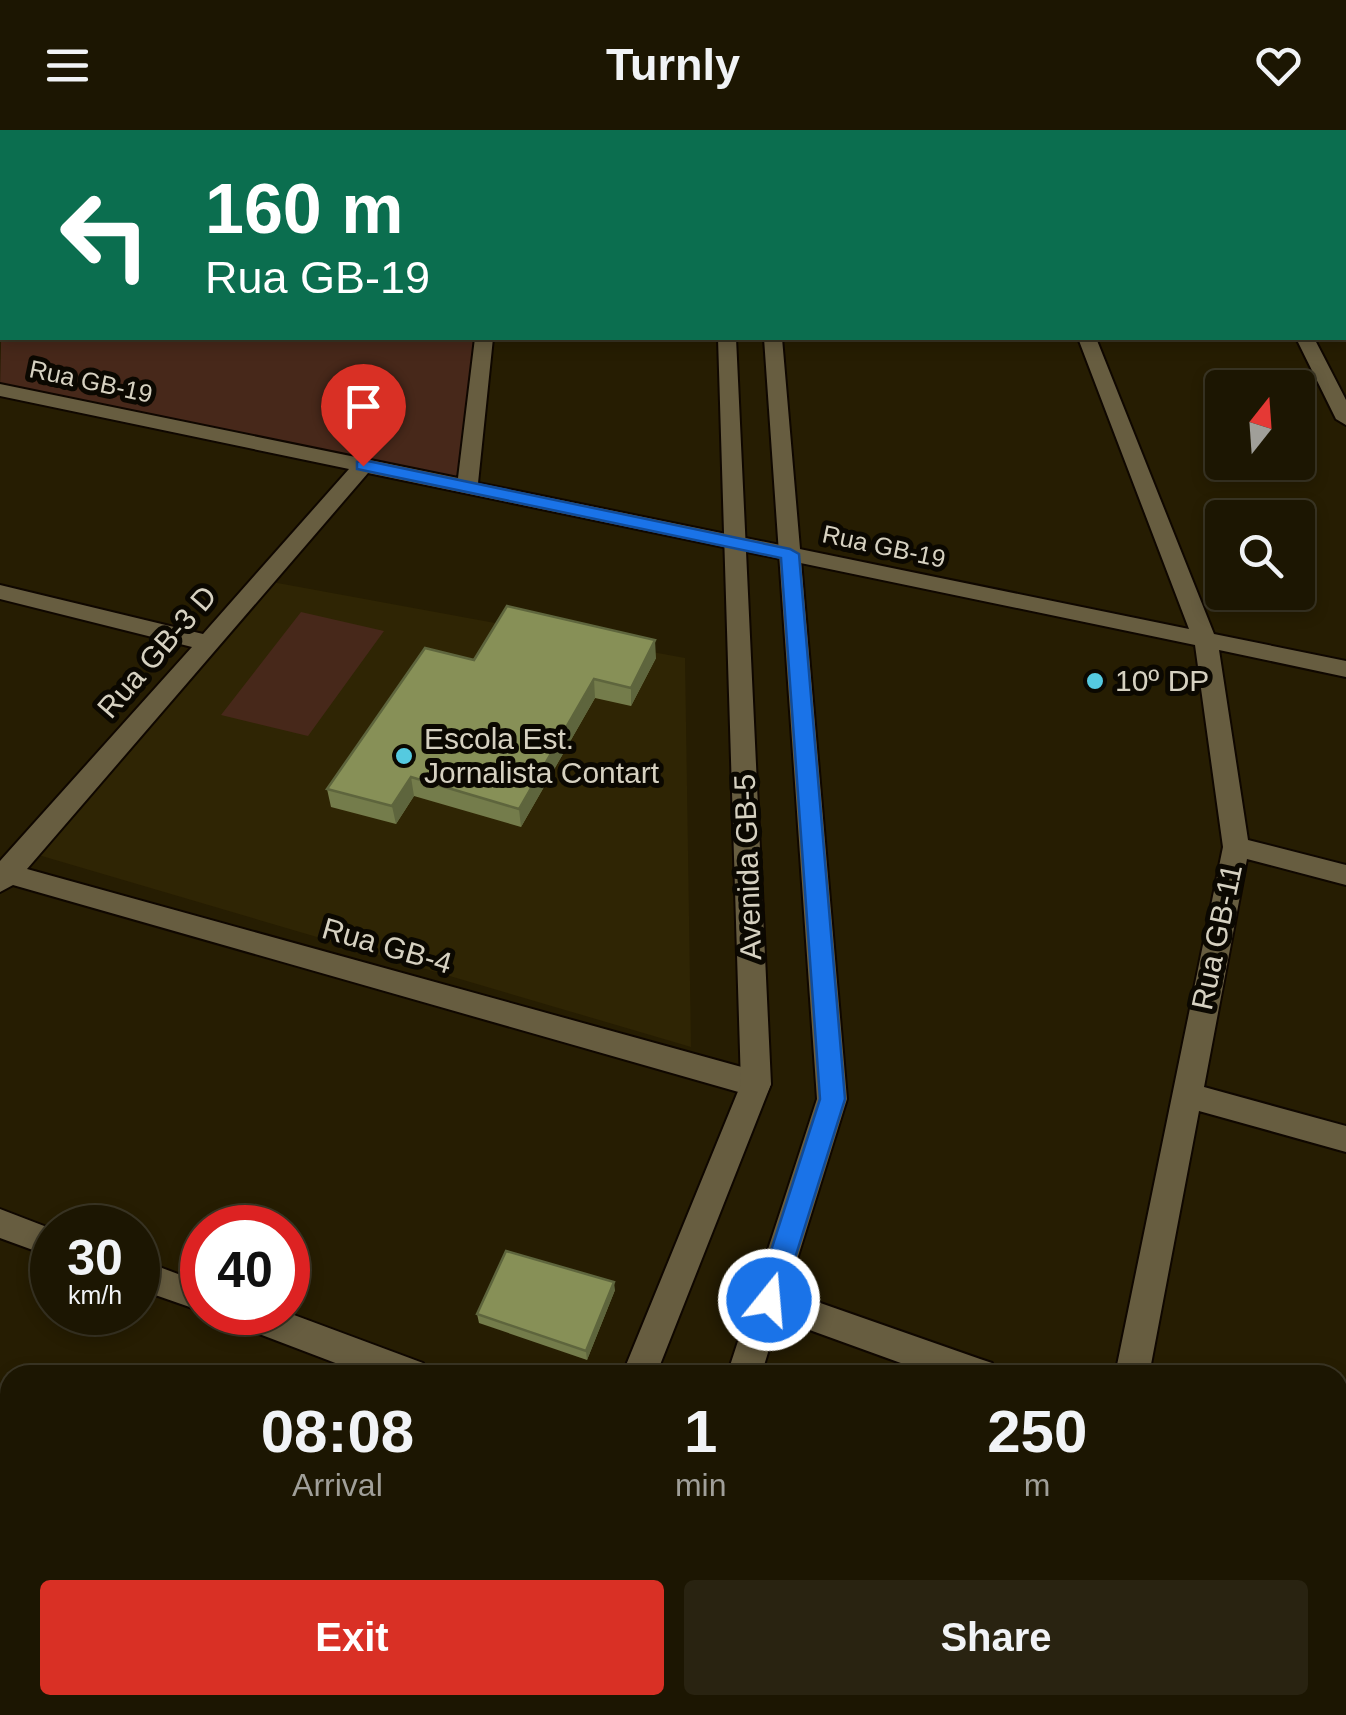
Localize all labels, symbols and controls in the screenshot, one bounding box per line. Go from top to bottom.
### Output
icon: menu [40,38,95,93]
icon: heart [1251,38,1306,93]
text: Turnly [606,39,740,90]
icon: left [40,170,170,300]
text: 160 m [205,170,403,248]
text: Rua GB-19 [205,252,430,303]
street label: Rua GB-19 [27,354,155,408]
pin [321,364,406,467]
north arrow [1205,370,1315,480]
map controls [1205,370,1315,610]
icon: arrive [336,379,391,434]
button: search [1205,500,1315,610]
street label: Rua GB-19 [820,519,948,573]
street label: Rua GB-3 D [91,579,223,724]
place label: 10º DP [1115,664,1209,697]
marker: 10º DP [1084,670,1106,692]
place label: Escola Est. Jornalista Contart [424,722,660,789]
marker: Escola Est. Jornalista Contart [393,745,415,767]
street label: Avenida GB-5 [728,773,767,961]
street label: Rua GB-11 [1185,861,1248,1013]
street label: Rua GB-4 [318,911,456,980]
speed limit sign: 40 [180,1205,310,1335]
text: 30 [67,1230,123,1286]
position arrow [717,1248,821,1352]
text: km/h [68,1281,122,1309]
text: 08:08 [261,1398,414,1465]
text: 1 [684,1398,717,1465]
text: 250 [987,1398,1087,1465]
text: Arrival [292,1467,383,1503]
text: min [675,1467,726,1503]
text: m [1024,1467,1051,1503]
button: Exit [40,1580,664,1695]
button: Share [684,1580,1308,1695]

